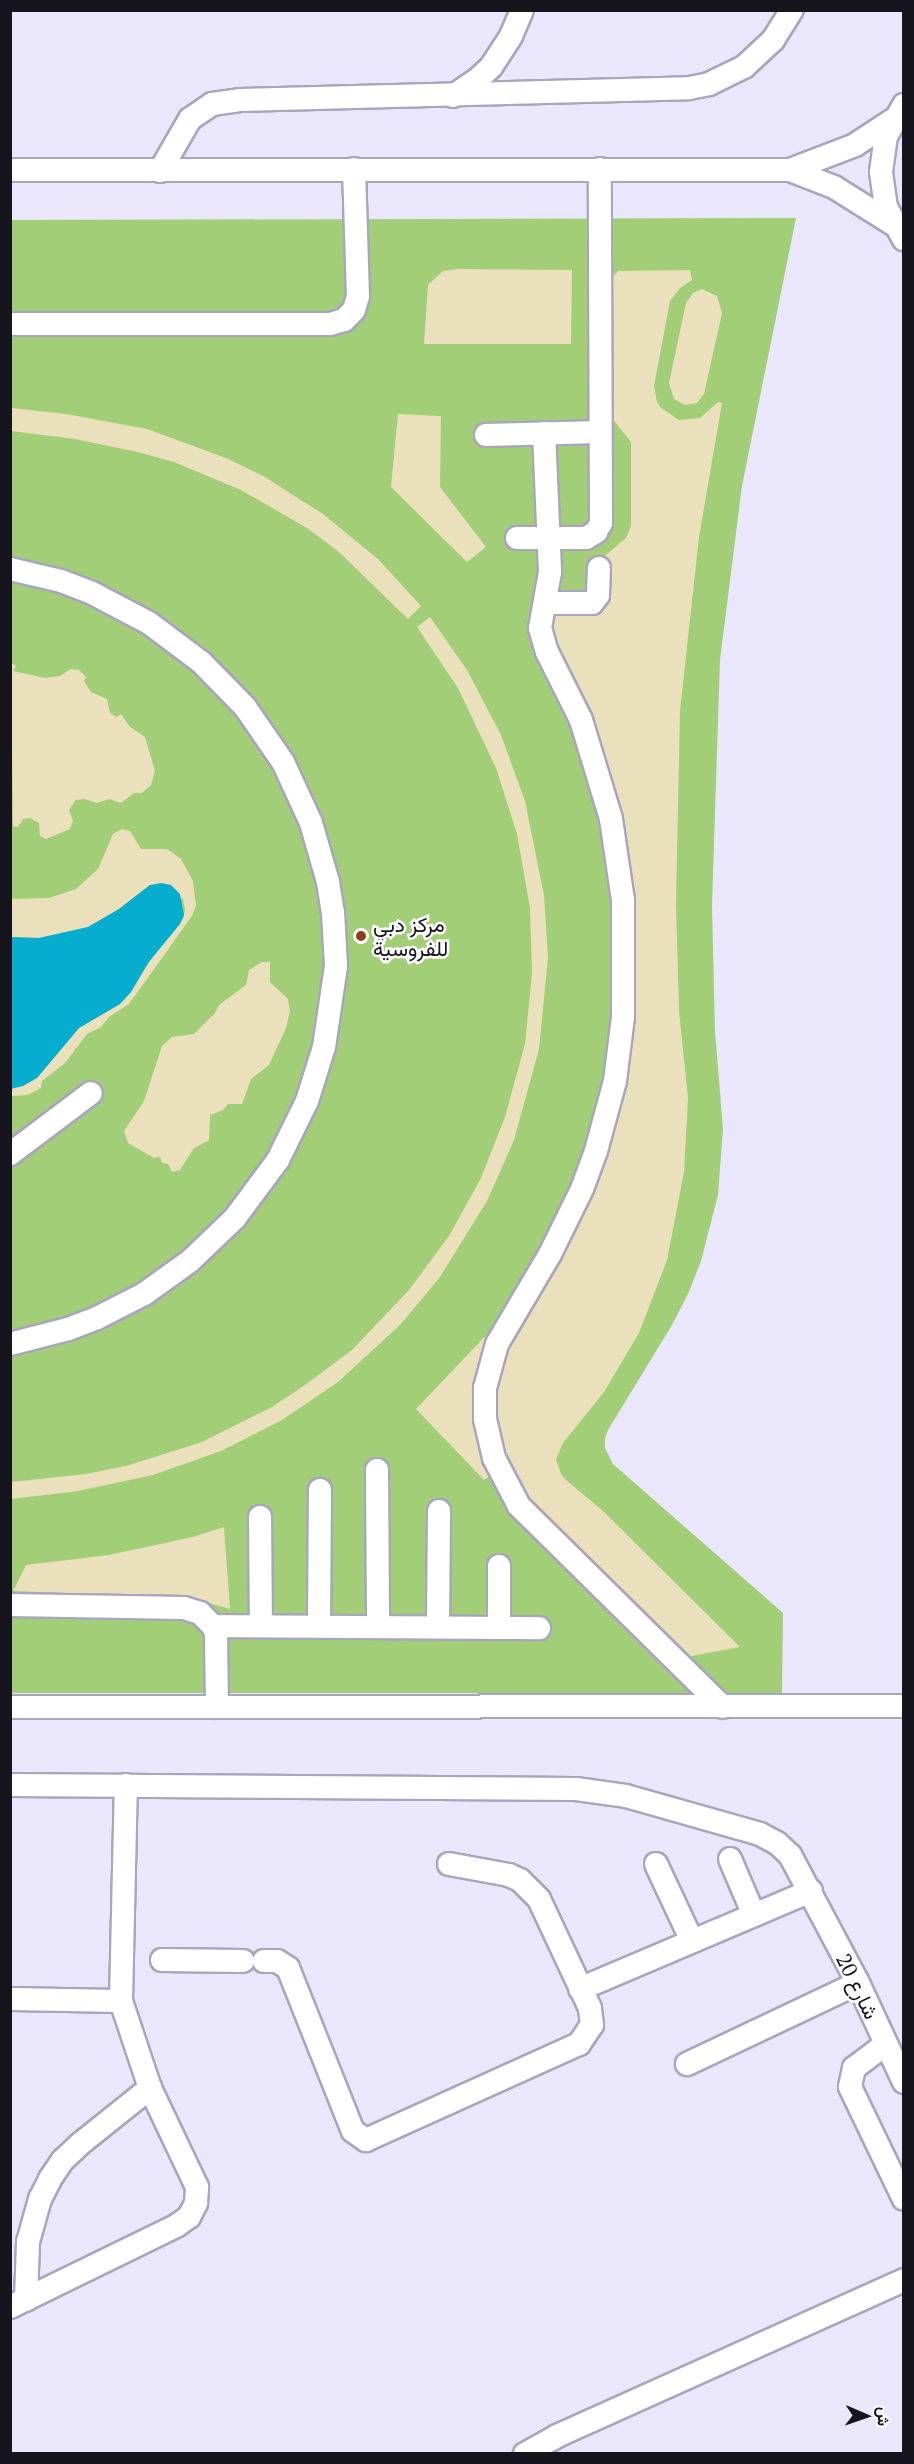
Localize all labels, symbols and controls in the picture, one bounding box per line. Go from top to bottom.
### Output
place label: مركز دبي للفروسية [373,911,448,961]
marker: مركز دبي للفروسية [354,929,368,943]
street label: شارع 20 [831,1949,885,2023]
north arrow [836,2386,896,2446]
text: ش [873,2407,895,2427]

